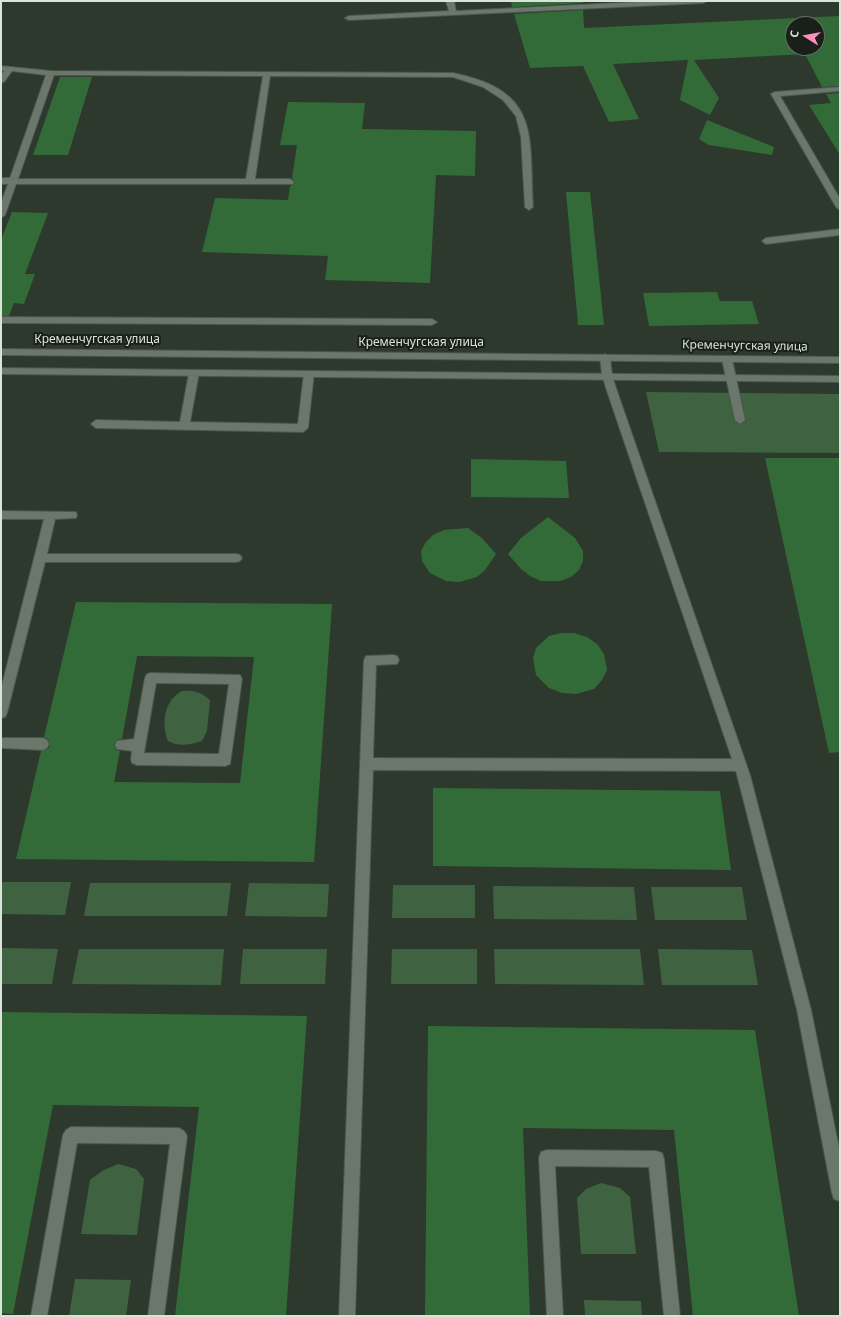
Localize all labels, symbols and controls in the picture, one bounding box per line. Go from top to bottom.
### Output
north arrow [785,16,825,56]
text: С [786,29,802,39]
street label: Кременчугская улица [34,333,160,347]
street label: Кременчугская улица [358,336,484,350]
street label: Кременчугская улица [682,338,808,354]

